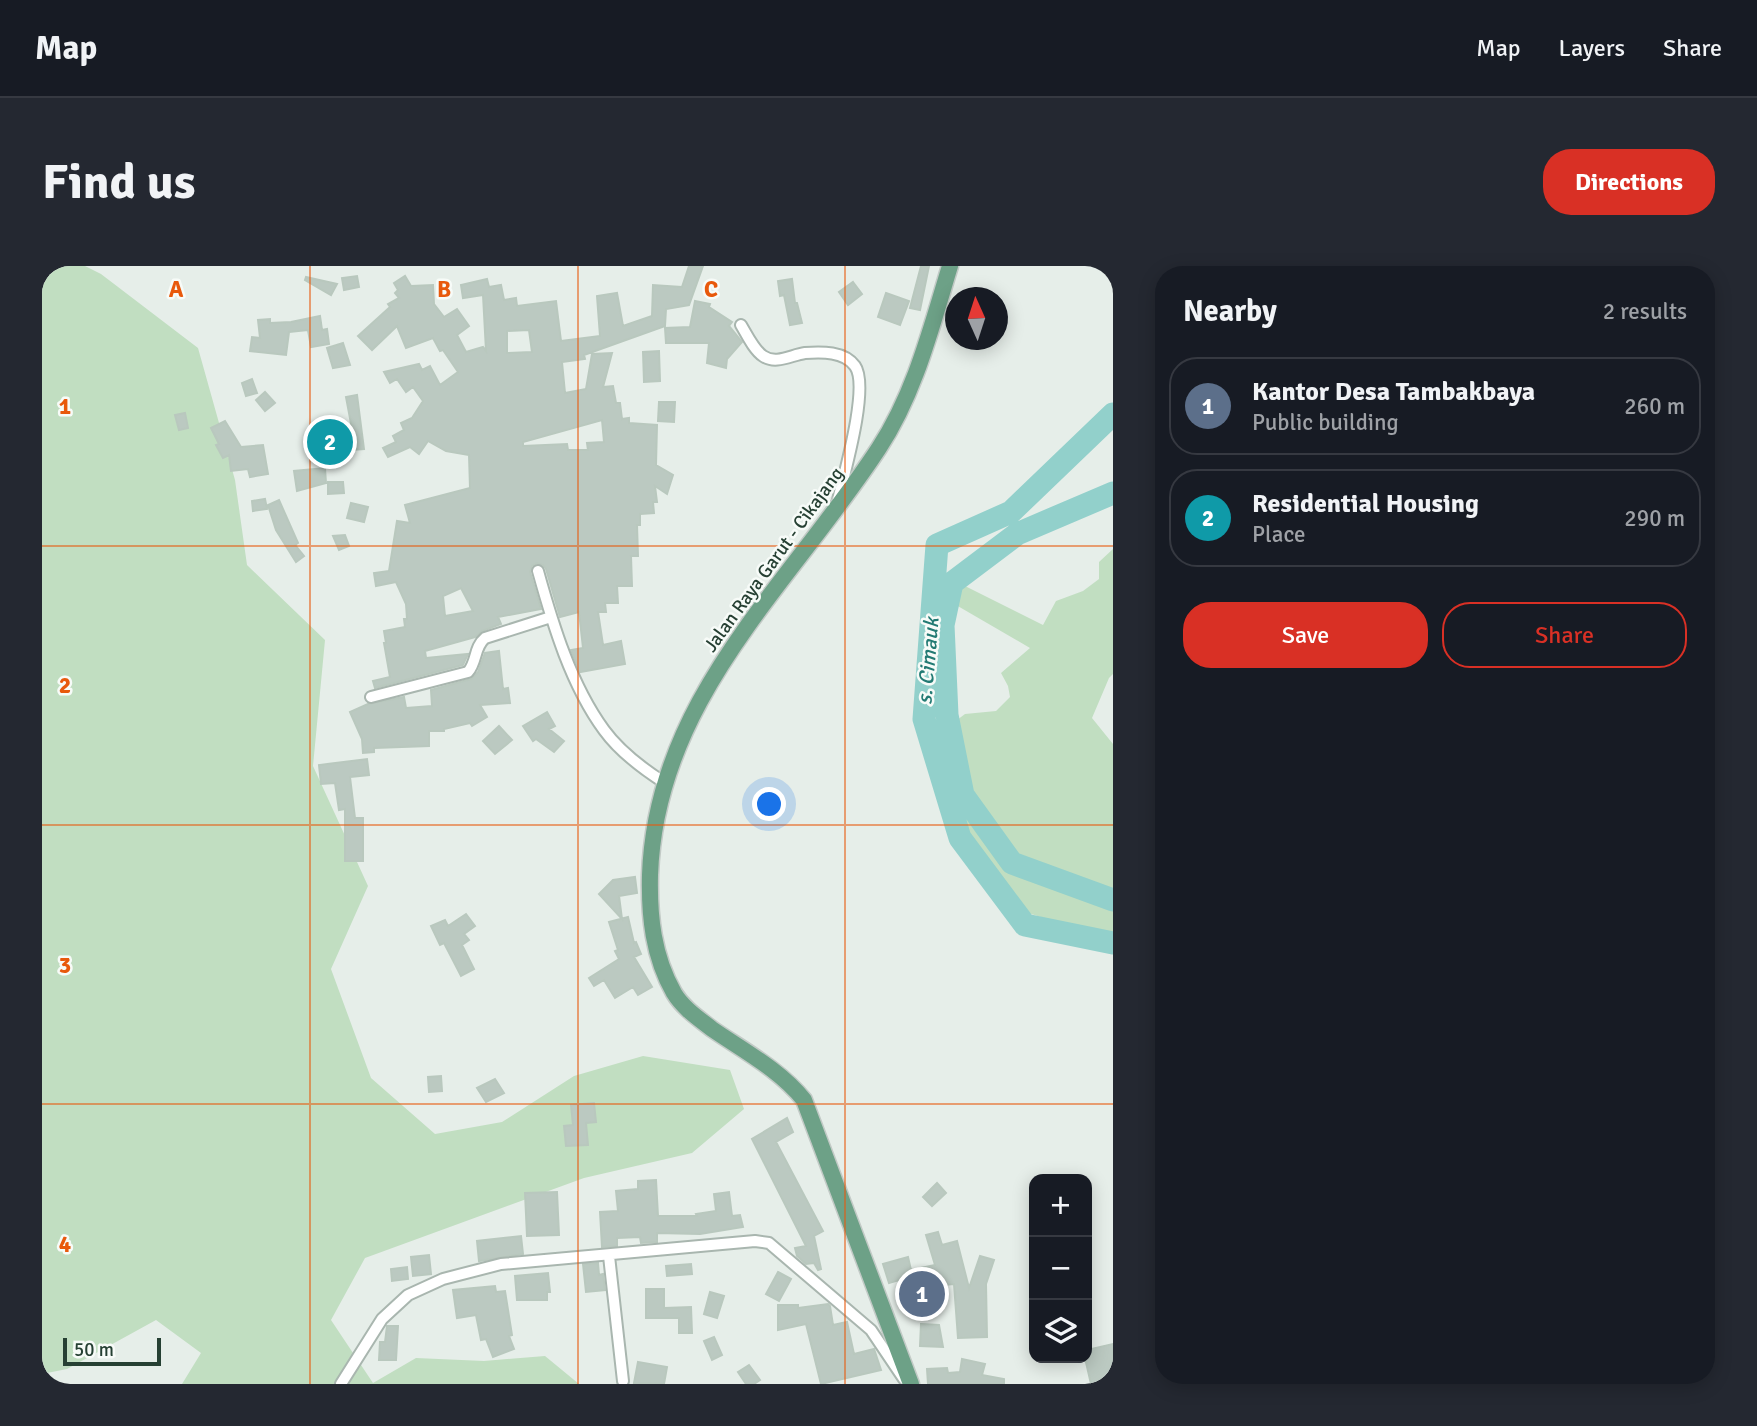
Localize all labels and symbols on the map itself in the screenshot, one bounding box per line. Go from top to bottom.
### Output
text: A [169,275,184,304]
text: B [437,275,451,304]
text: C [704,275,718,304]
north arrow [945,287,1008,350]
text: 1 [59,392,71,421]
pin: 2 [307,416,353,468]
street label: Jalan Raya Garut - Cikajang [699,462,849,657]
water label: s. Cimauk [911,614,945,706]
text: 2 [59,671,71,700]
your location [752,787,786,821]
text: 3 [59,951,71,980]
text: 4 [59,1230,71,1259]
pin: 1 [899,1268,945,1320]
scale bar [63,1335,161,1367]

